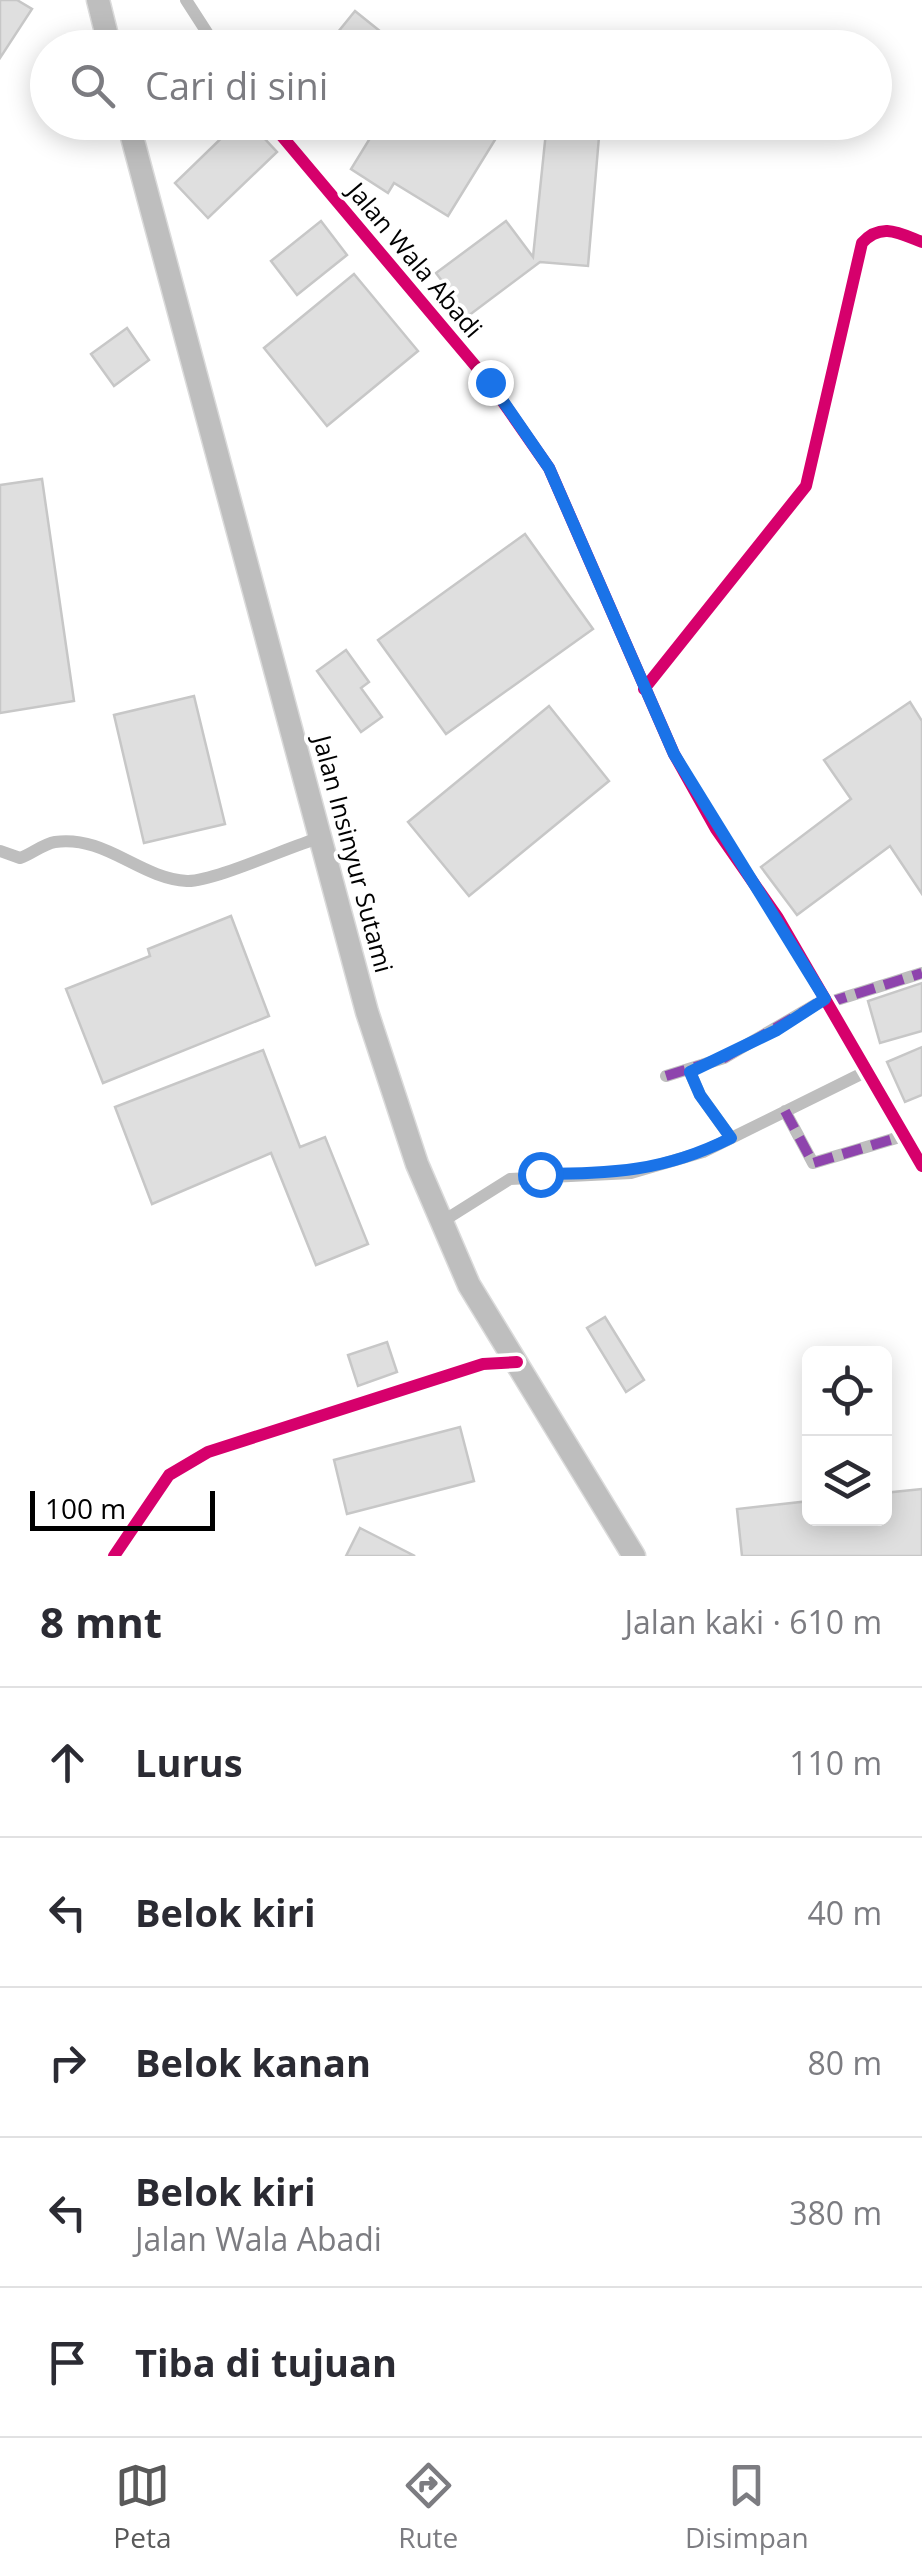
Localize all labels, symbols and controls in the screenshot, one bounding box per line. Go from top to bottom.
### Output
search box [30,30,892,140]
icon: search [65,58,120,113]
text: Cari di sini [145,59,328,111]
street label: Jalan Wala Abadi [339,173,491,344]
route end [468,360,514,406]
street label: Jalan Insinyur Sutami [305,729,402,976]
route start [518,1152,564,1198]
map controls [802,1346,892,1526]
button: locate [802,1346,892,1436]
button: layers [802,1436,892,1526]
scale bar [30,1486,215,1531]
text: 100 m [45,1489,126,1527]
text: 8 mnt [40,1593,162,1650]
text: Jalan kaki · 610 m [624,1600,882,1643]
icon: ahead [40,1735,95,1790]
text: Lurus [135,1736,243,1788]
text: 110 m [789,1741,882,1784]
icon: left [40,1885,95,1940]
text: Belok kiri [135,1886,316,1938]
text: 40 m [807,1891,882,1934]
icon: right [40,2035,95,2090]
text: Belok kanan [135,2036,371,2088]
text: 80 m [807,2041,882,2084]
text: Belok kiri [135,2165,316,2217]
icon: left [40,2185,95,2240]
text: 380 m [789,2191,882,2234]
text: Jalan Wala Abadi [135,2217,382,2260]
icon: arrive [40,2335,95,2390]
text: Tiba di tujuan [135,2336,397,2388]
tab: Peta [113,2458,171,2556]
tab: Rute [398,2458,458,2556]
tab: Disimpan [685,2458,809,2556]

